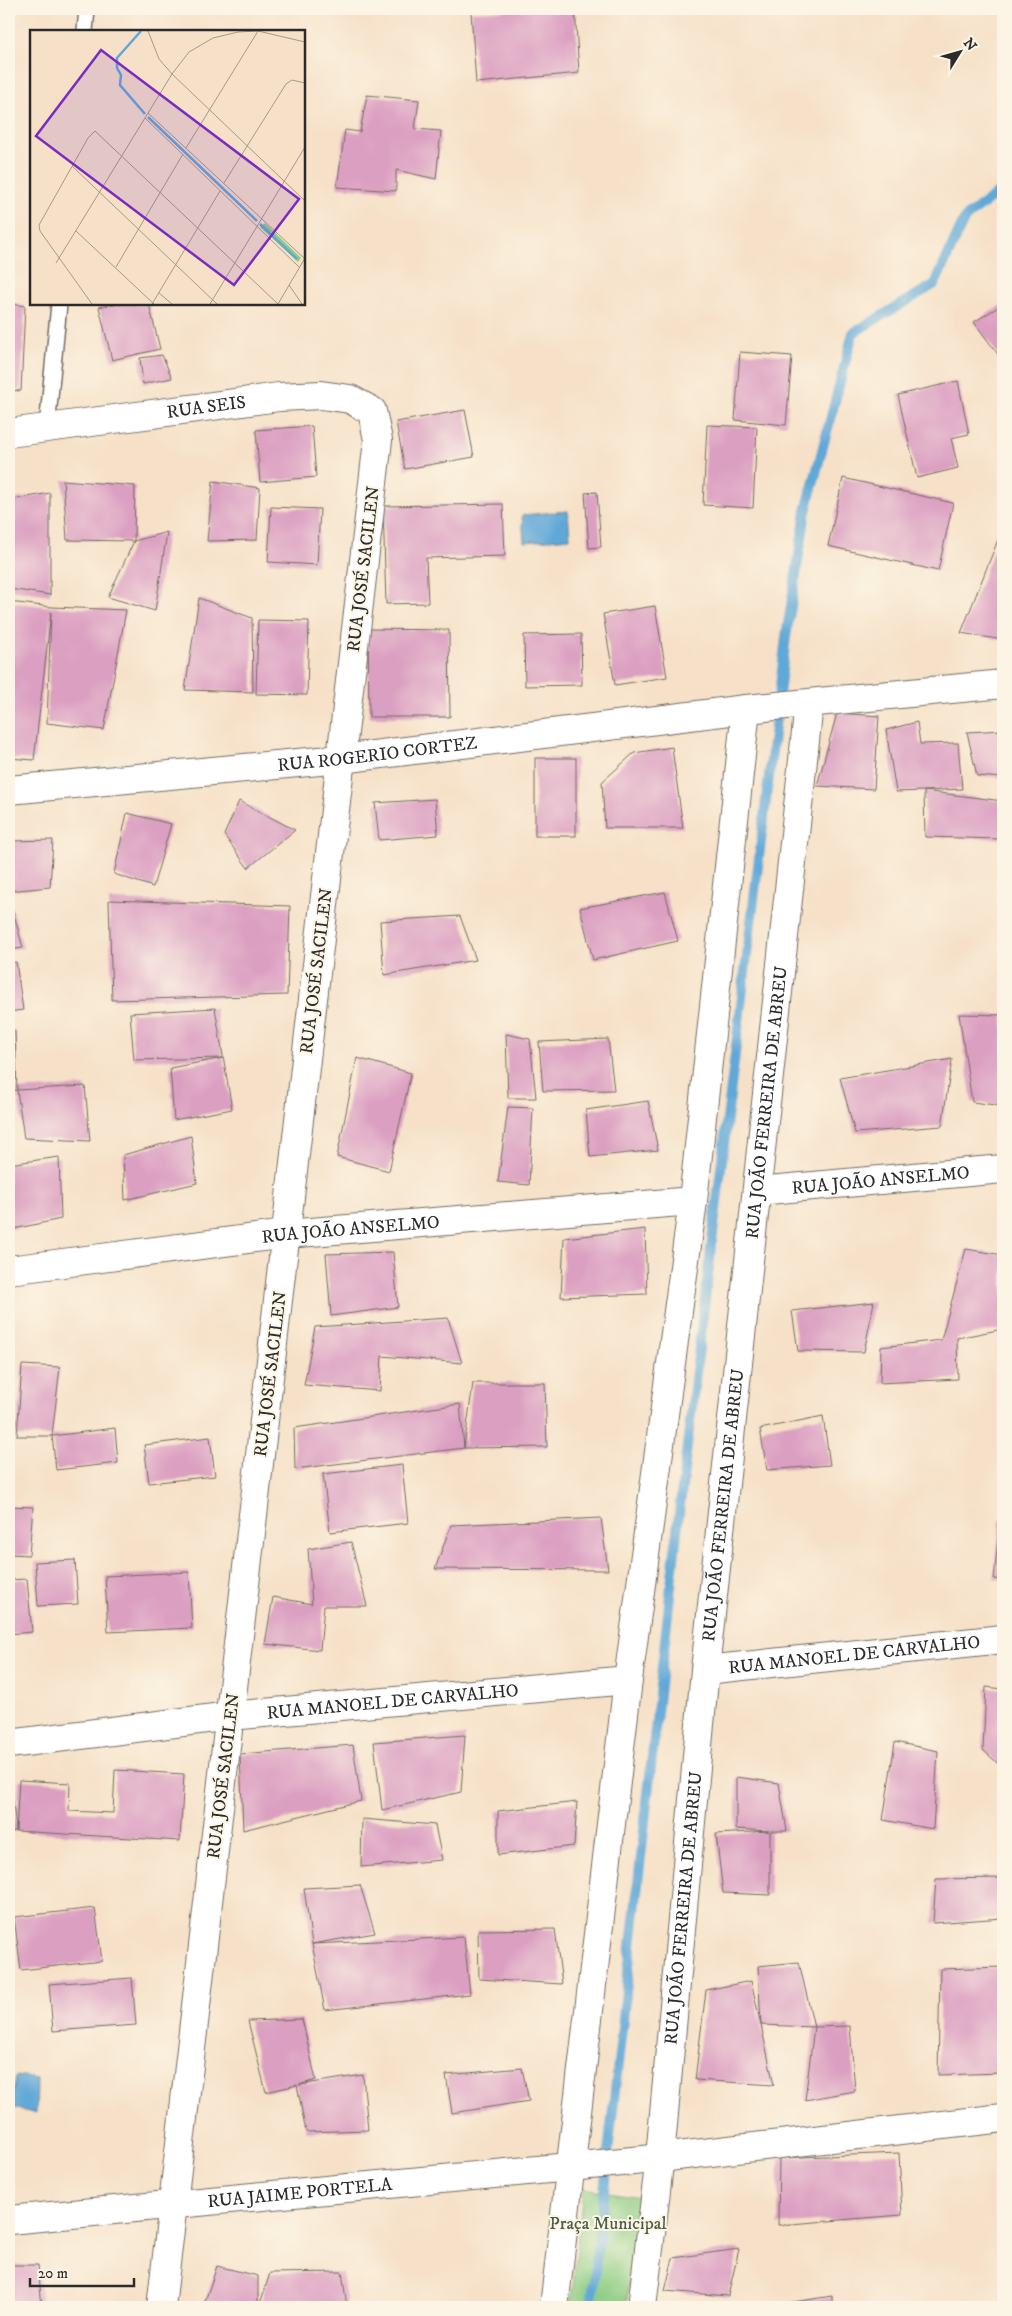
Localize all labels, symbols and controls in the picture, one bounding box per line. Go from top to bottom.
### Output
north arrow [934,28,984,78]
inset map [30,30,305,305]
text: N [959,35,981,55]
street label: RUA SEIS [166,392,247,424]
street label: RUA JOSÉ SACILEN [343,485,385,653]
street label: RUA ROGERIO CORTEZ [277,732,479,777]
street label: RUA JOSÉ SACILEN [296,887,338,1055]
street label: RUA JOÃO FERREIRA DE ABREU [741,965,793,1240]
street label: RUA JOÃO ANSELMO [791,1162,970,1200]
street label: RUA JOÃO ANSELMO [260,1212,440,1249]
street label: RUA JOSÉ SACILEN [250,1290,292,1458]
street label: RUA JOÃO FERREIRA DE ABREU [698,1368,749,1643]
street label: RUA MANOEL DE CARVALHO [727,1631,981,1679]
street label: RUA MANOEL DE CARVALHO [266,1680,520,1725]
street label: RUA JOSÉ SACILEN [203,1692,245,1860]
street label: RUA JOÃO FERREIRA DE ABREU [660,1771,708,2046]
street label: RUA JAIME PORTELA [206,2174,394,2213]
park label: Praça Municipal [549,2213,667,2235]
scale bar [30,2256,134,2288]
text: 20 m [38,2264,68,2283]

